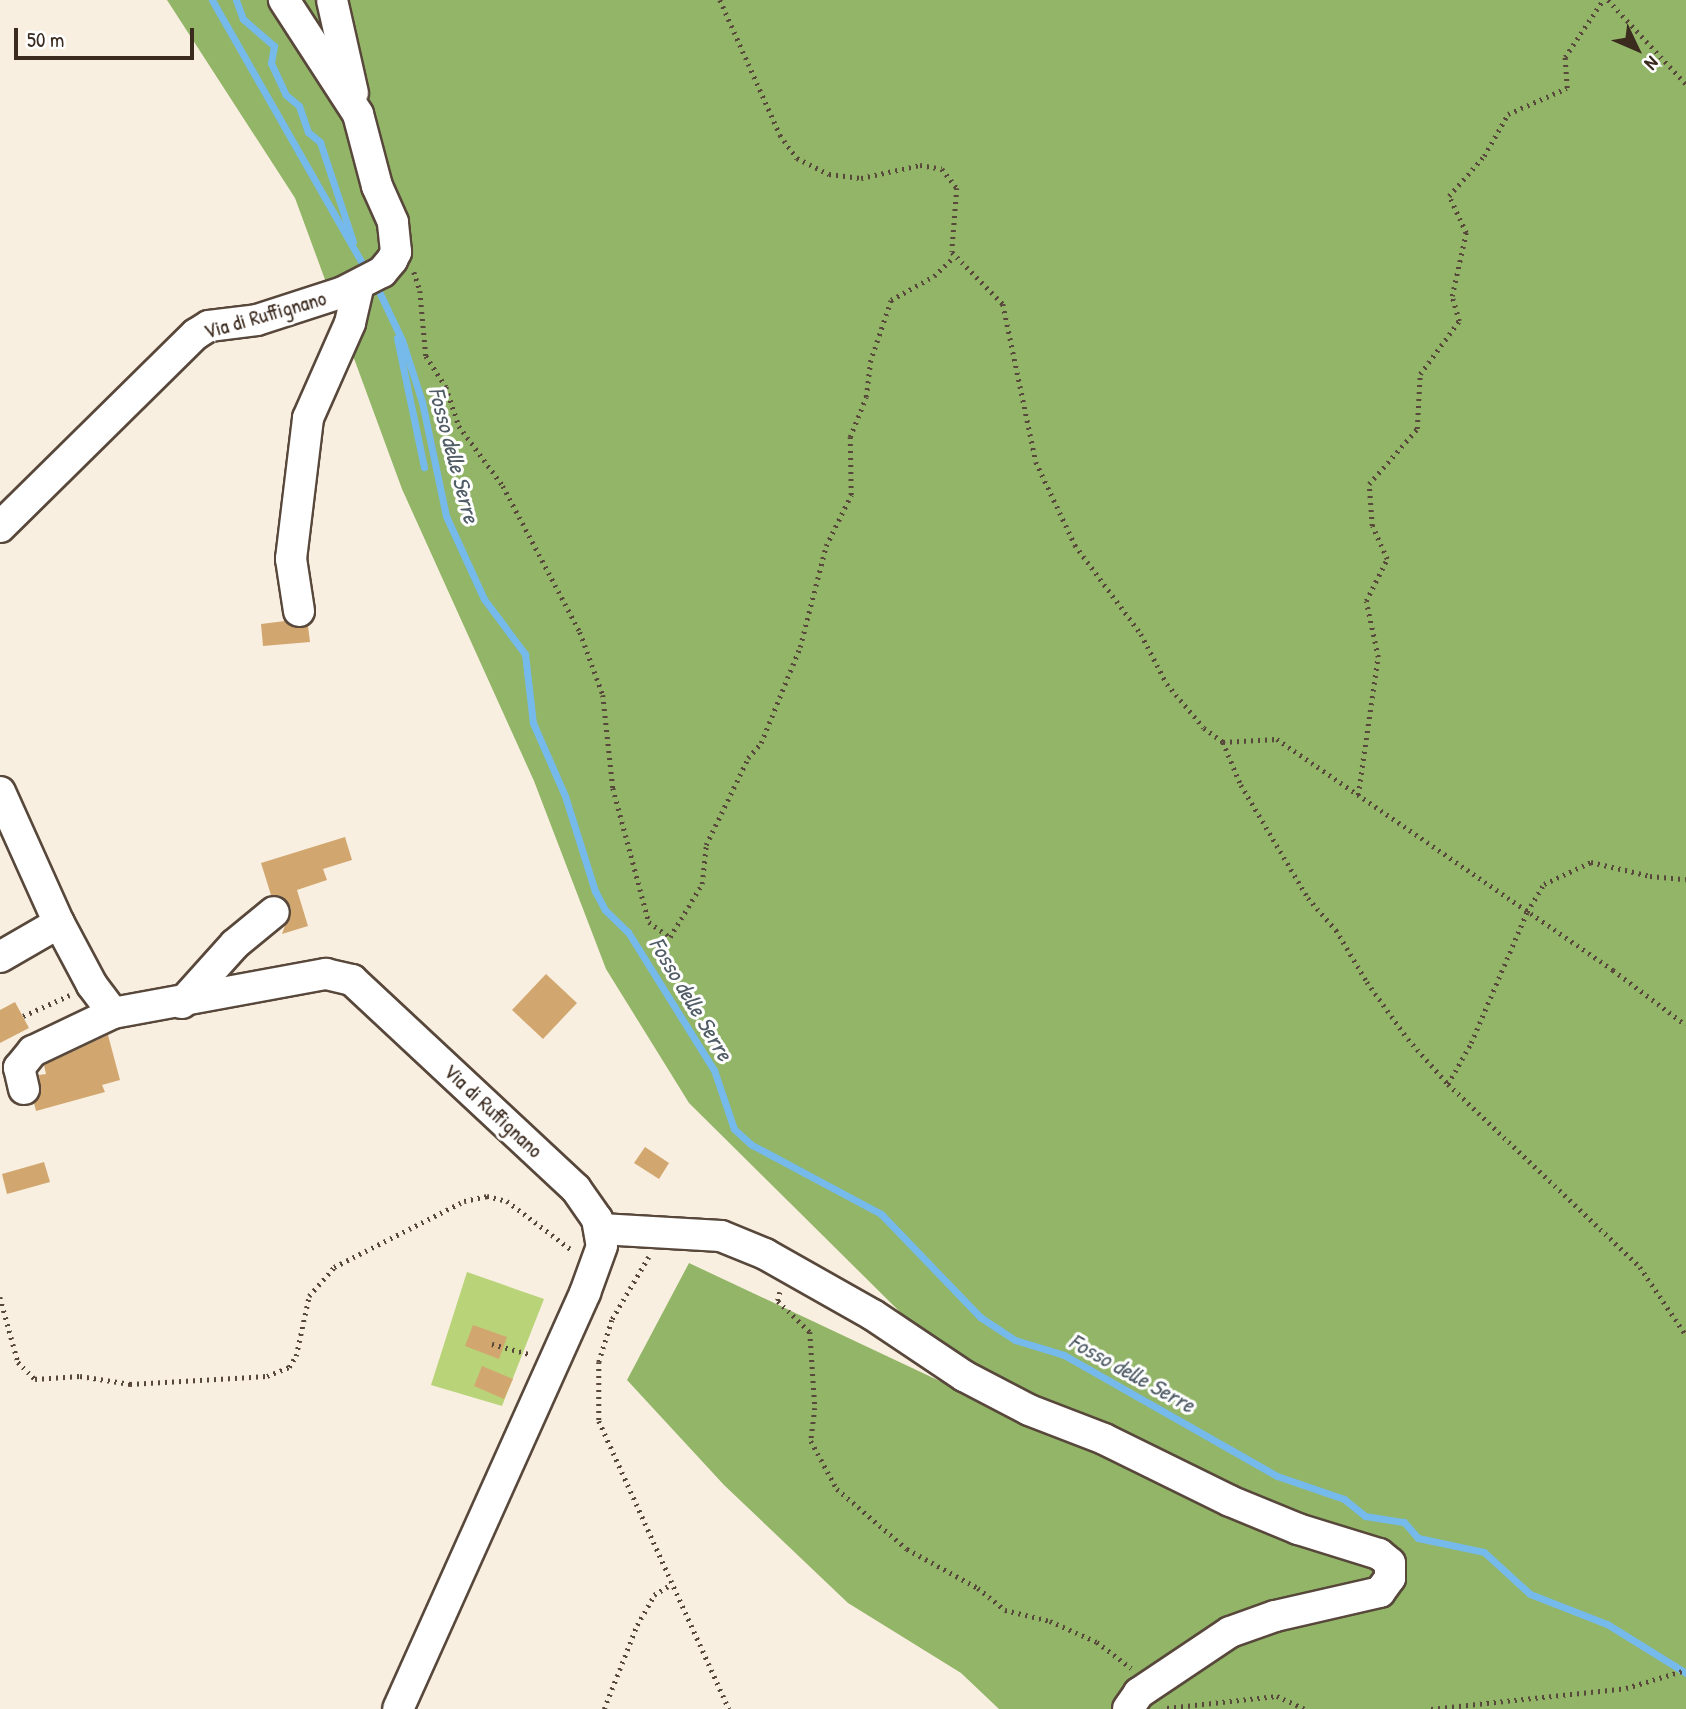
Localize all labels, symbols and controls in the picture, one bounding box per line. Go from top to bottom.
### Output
scale bar [18,14,198,58]
north arrow [1602,14,1672,84]
text: 50 m [27,25,64,54]
text: N [1639,51,1665,76]
street label: Via di Ruffignano [201,286,329,344]
water label: Fosso delle Serre [423,384,485,526]
water label: Fosso delle Serre [643,932,739,1066]
street label: Via di Ruffignano [438,1059,548,1163]
water label: Fosso delle Serre [1064,1327,1200,1419]

